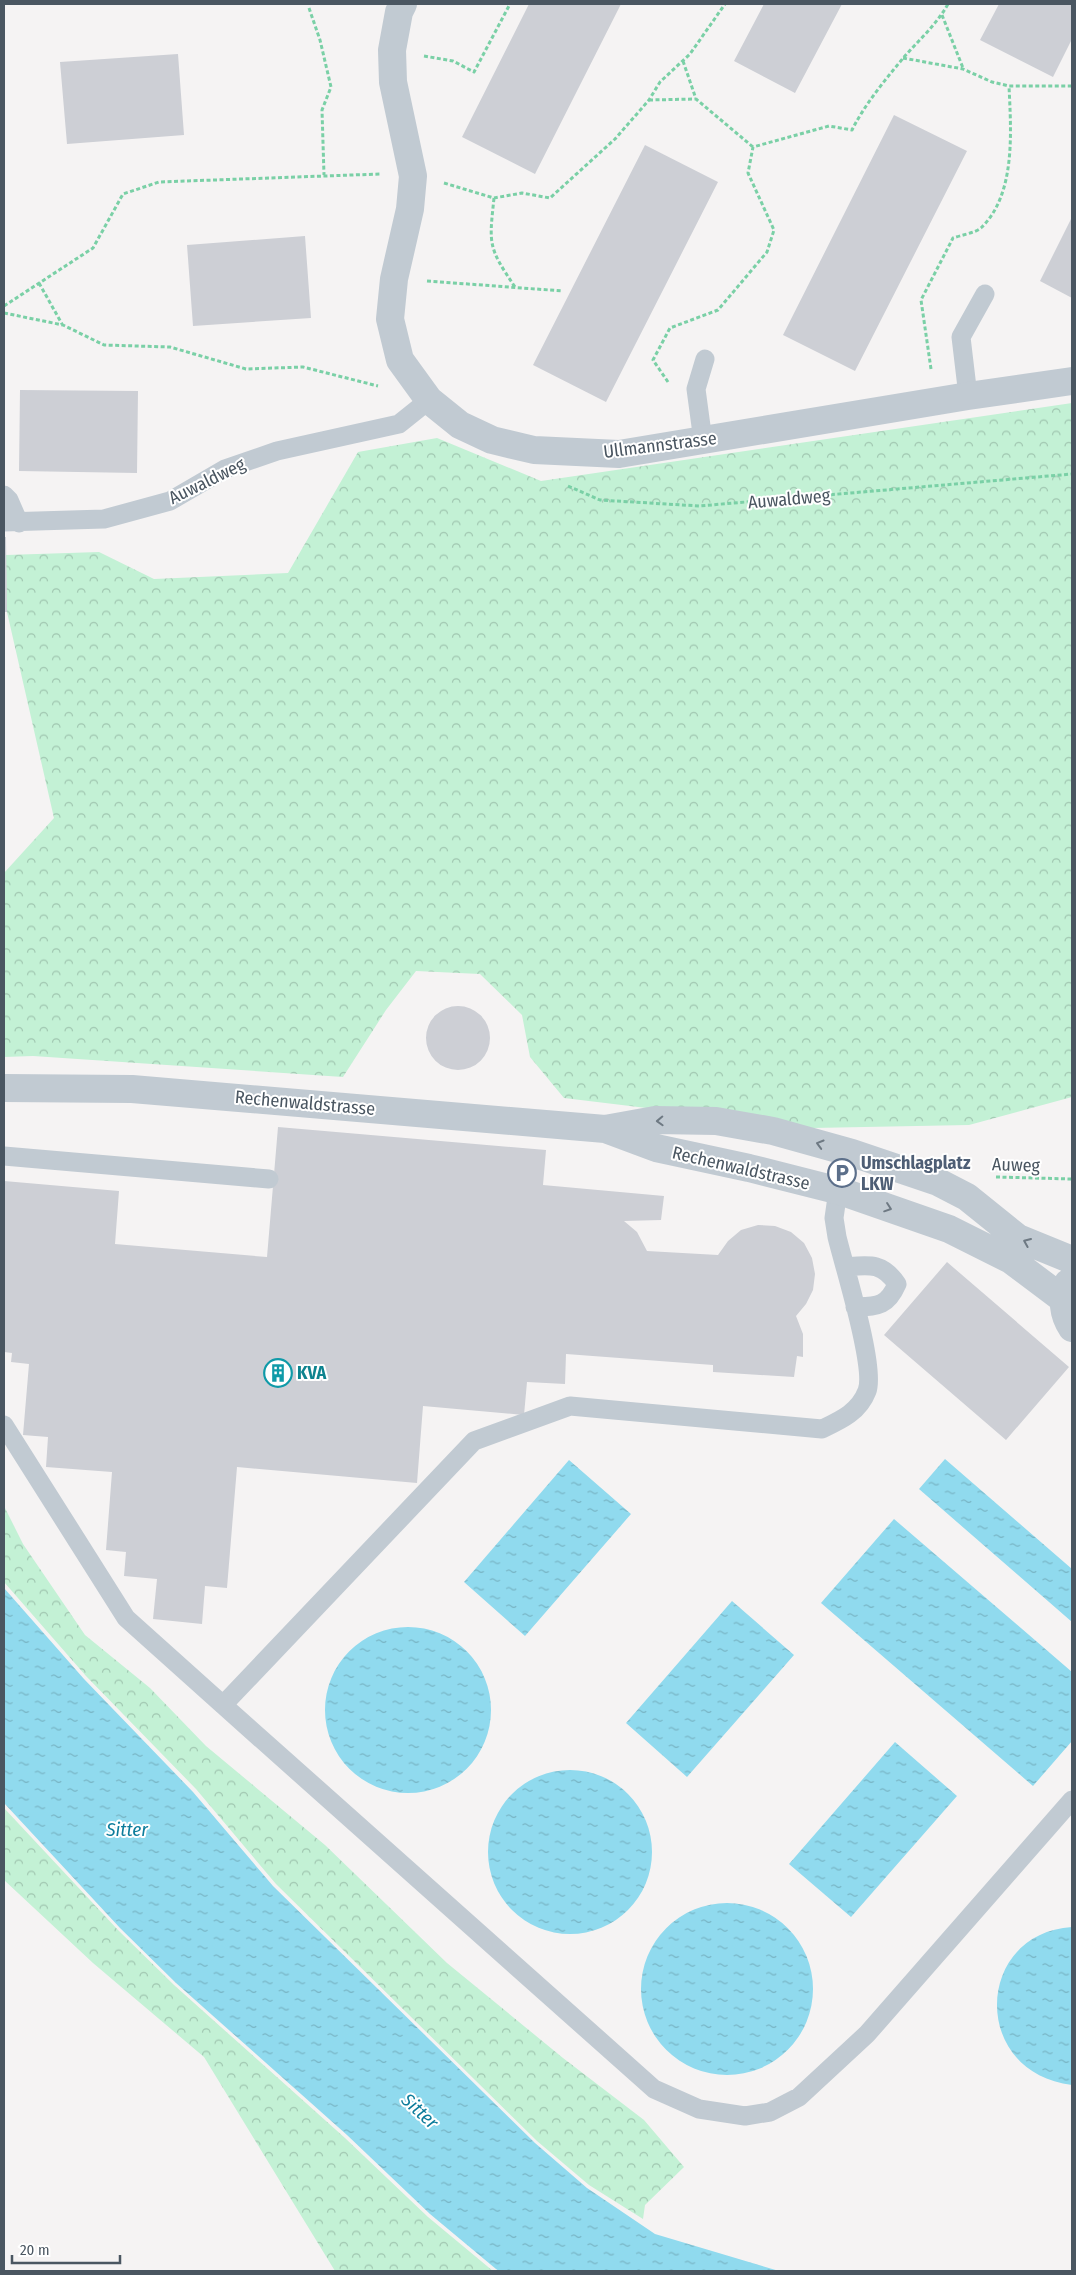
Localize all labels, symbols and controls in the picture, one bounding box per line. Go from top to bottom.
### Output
street label: Ullmannstrasse [602,427,718,463]
street label: Auwaldweg [165,453,249,509]
street label: Auwaldweg [747,484,832,514]
street label: Rechenwaldstrasse [234,1086,376,1120]
one-way arrow [656,1116,664,1126]
one-way arrow [816,1139,824,1149]
street label: Rechenwaldstrasse [670,1141,812,1195]
place label: Umschlagplatz LKW [861,1152,971,1195]
street label: Auweg [992,1153,1041,1177]
parking icon: Umschlagplatz LKW [827,1158,857,1188]
one-way arrow [883,1202,892,1212]
one-way arrow [1023,1238,1032,1249]
building icon: KVA [263,1358,293,1388]
place label: KVA [297,1362,327,1384]
water label: Sitter [105,1818,149,1841]
water label: Sitter [396,2088,444,2135]
scale bar [12,2232,120,2264]
text: 20 m [20,2241,50,2259]

